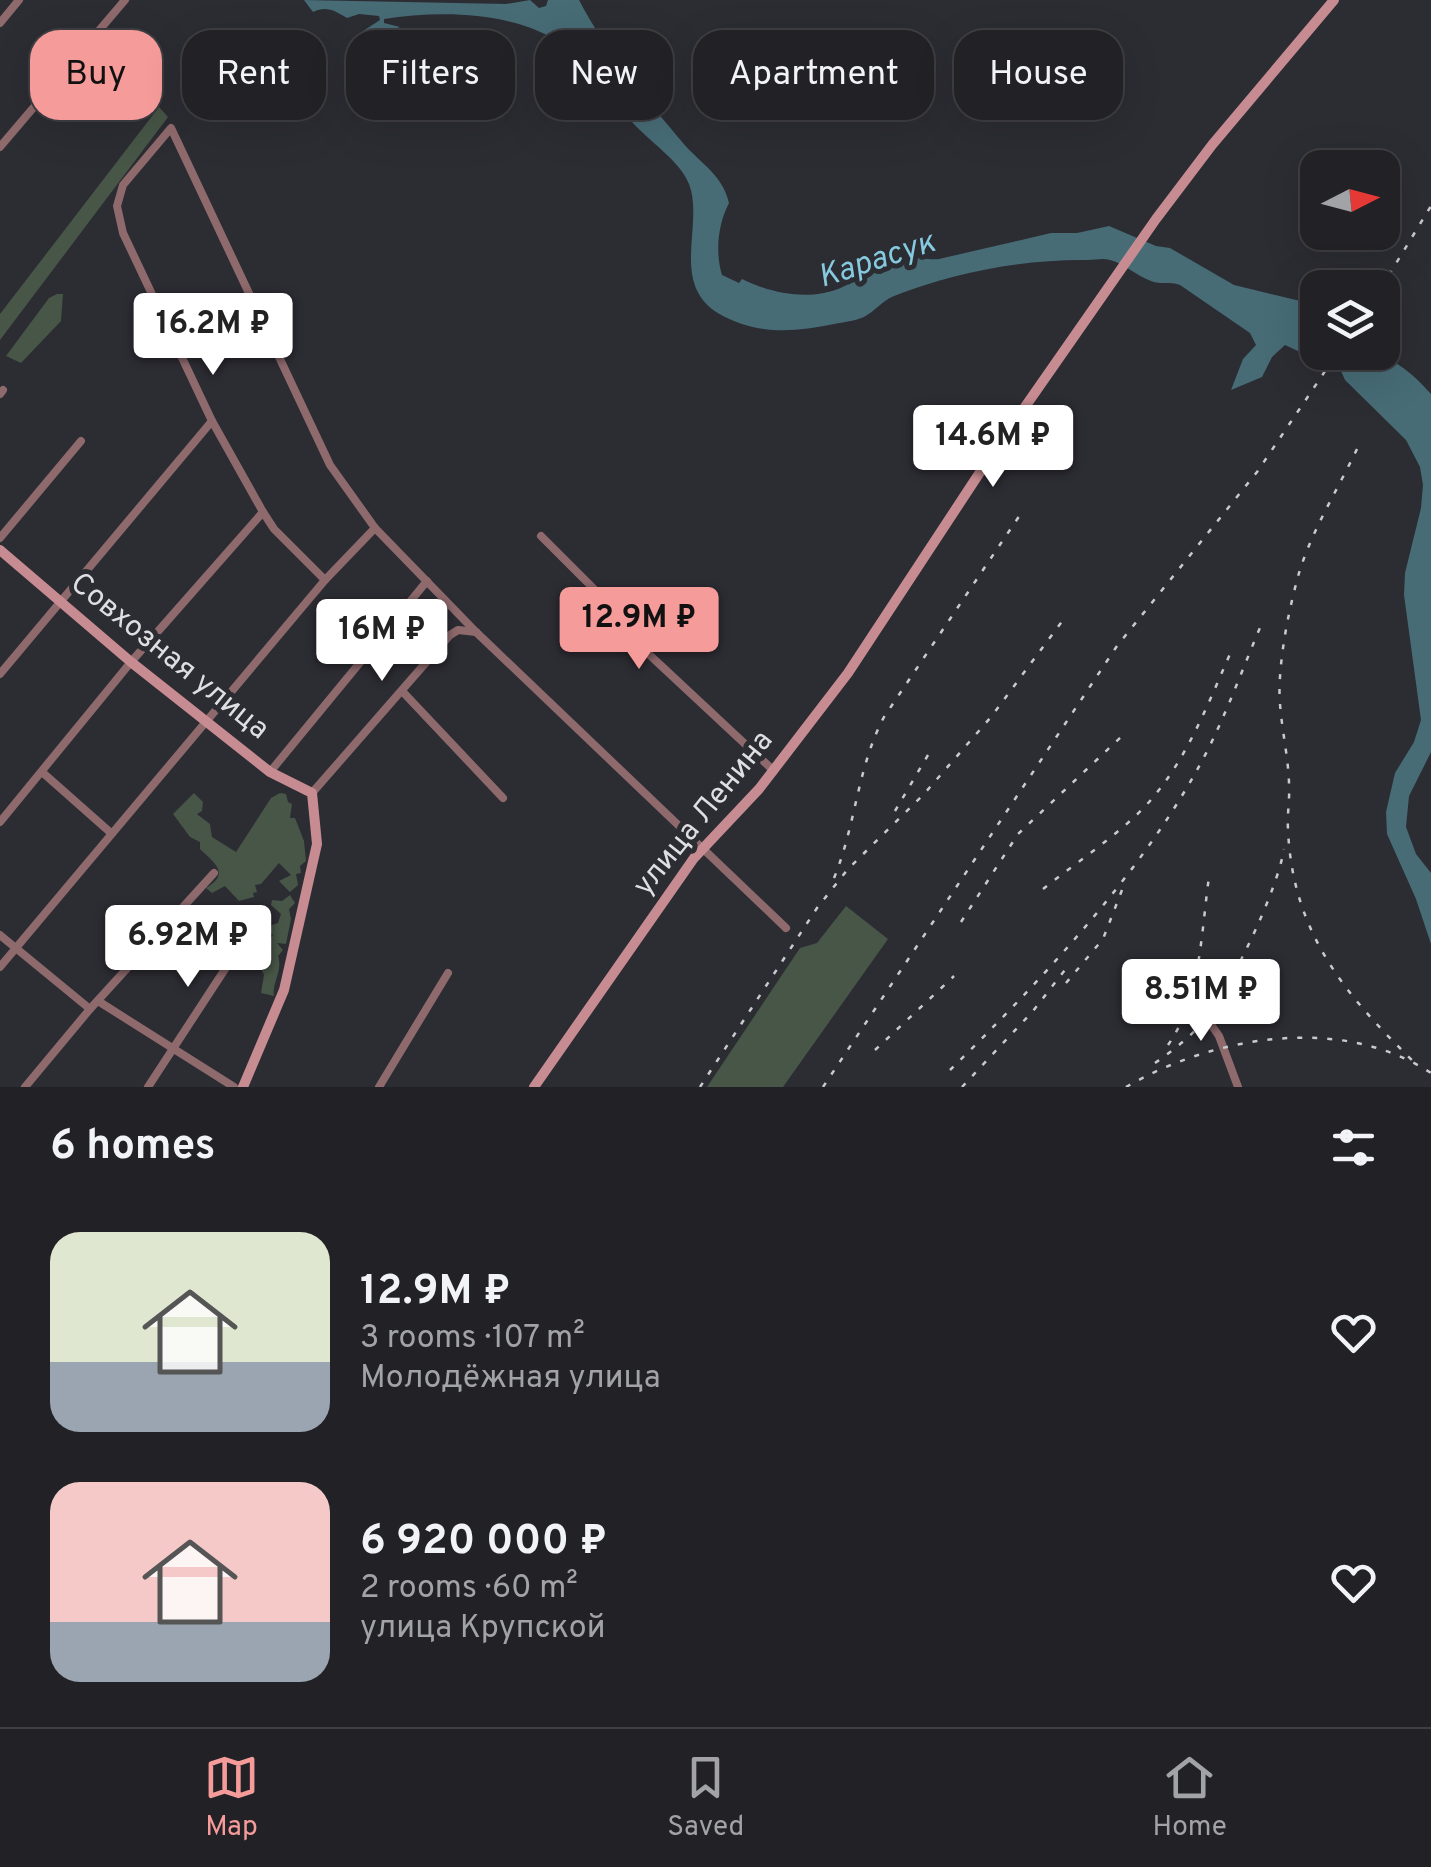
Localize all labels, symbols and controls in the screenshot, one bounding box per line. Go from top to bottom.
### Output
chip: Buy [30,30,162,120]
chip: Rent [182,30,326,120]
chip: Filters [346,30,515,120]
chip: New [535,30,673,120]
chip: Apartment [693,30,934,120]
chip: House [954,30,1123,120]
north arrow [1300,150,1400,250]
map controls [1300,150,1400,370]
water label: Карасук [813,223,941,299]
button: layers [1300,270,1400,370]
pin: 16.2M ₽ [121,293,305,378]
text: 16.2M ₽ [156,305,270,345]
pin: 14.6M ₽ [901,405,1085,490]
text: 14.6M ₽ [935,417,1051,457]
street label: Совхозная улица [62,565,276,749]
pin: 12.9M ₽ [547,587,731,672]
pin: 16M ₽ [312,599,452,684]
text: 12.9M ₽ [582,599,696,639]
text: 16M ₽ [338,611,426,651]
street label: улица Ленина [626,724,782,904]
pin: 6.92M ₽ [96,905,280,990]
text: 6.92M ₽ [127,917,249,957]
pin: 8.51M ₽ [1109,959,1293,1044]
text: 8.51M ₽ [1144,971,1258,1011]
icon: filters [1326,1120,1381,1175]
text: 6 homes [50,1121,215,1174]
text: 12.9M ₽ [360,1266,511,1319]
icon: home [130,1272,250,1392]
icon: heart [1326,1305,1381,1360]
text: 3 rooms · 107 m² [360,1319,585,1359]
text: Молодёжная улица [360,1359,661,1399]
text: 6 920 000 ₽ [360,1516,607,1569]
icon: home [130,1522,250,1642]
icon: heart [1326,1555,1381,1610]
text: 2 rooms · 60 m² [360,1569,578,1609]
text: улица Крупской [360,1609,606,1649]
tab: Map [204,1750,259,1846]
tab: Saved [667,1750,744,1846]
tab: Home [1153,1750,1227,1846]

